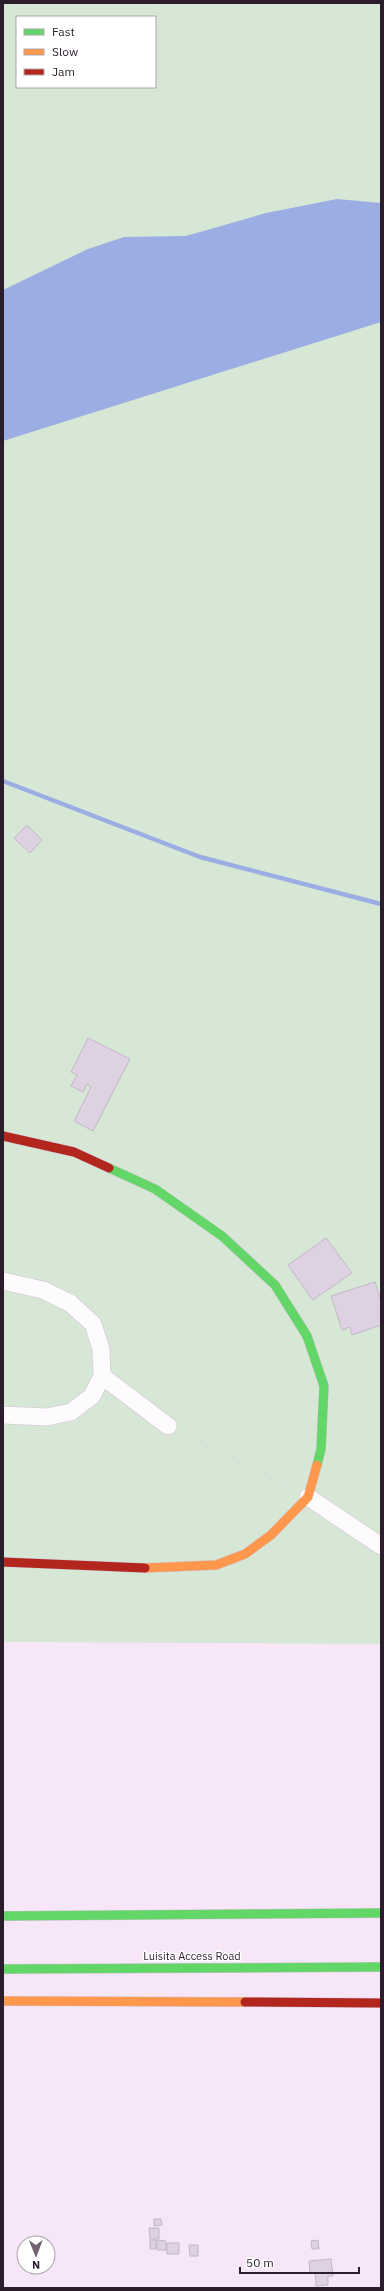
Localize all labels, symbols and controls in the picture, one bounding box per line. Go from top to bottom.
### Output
legend [16,16,156,88]
text: Fast [52,24,75,39]
text: Slow [52,44,78,59]
text: Jam [52,64,75,79]
street label: Luisita Access Road [143,1949,241,1963]
north arrow [16,2235,56,2275]
scale bar [240,2249,359,2275]
text: 50 m [246,2255,274,2270]
text: N [32,2258,40,2272]

